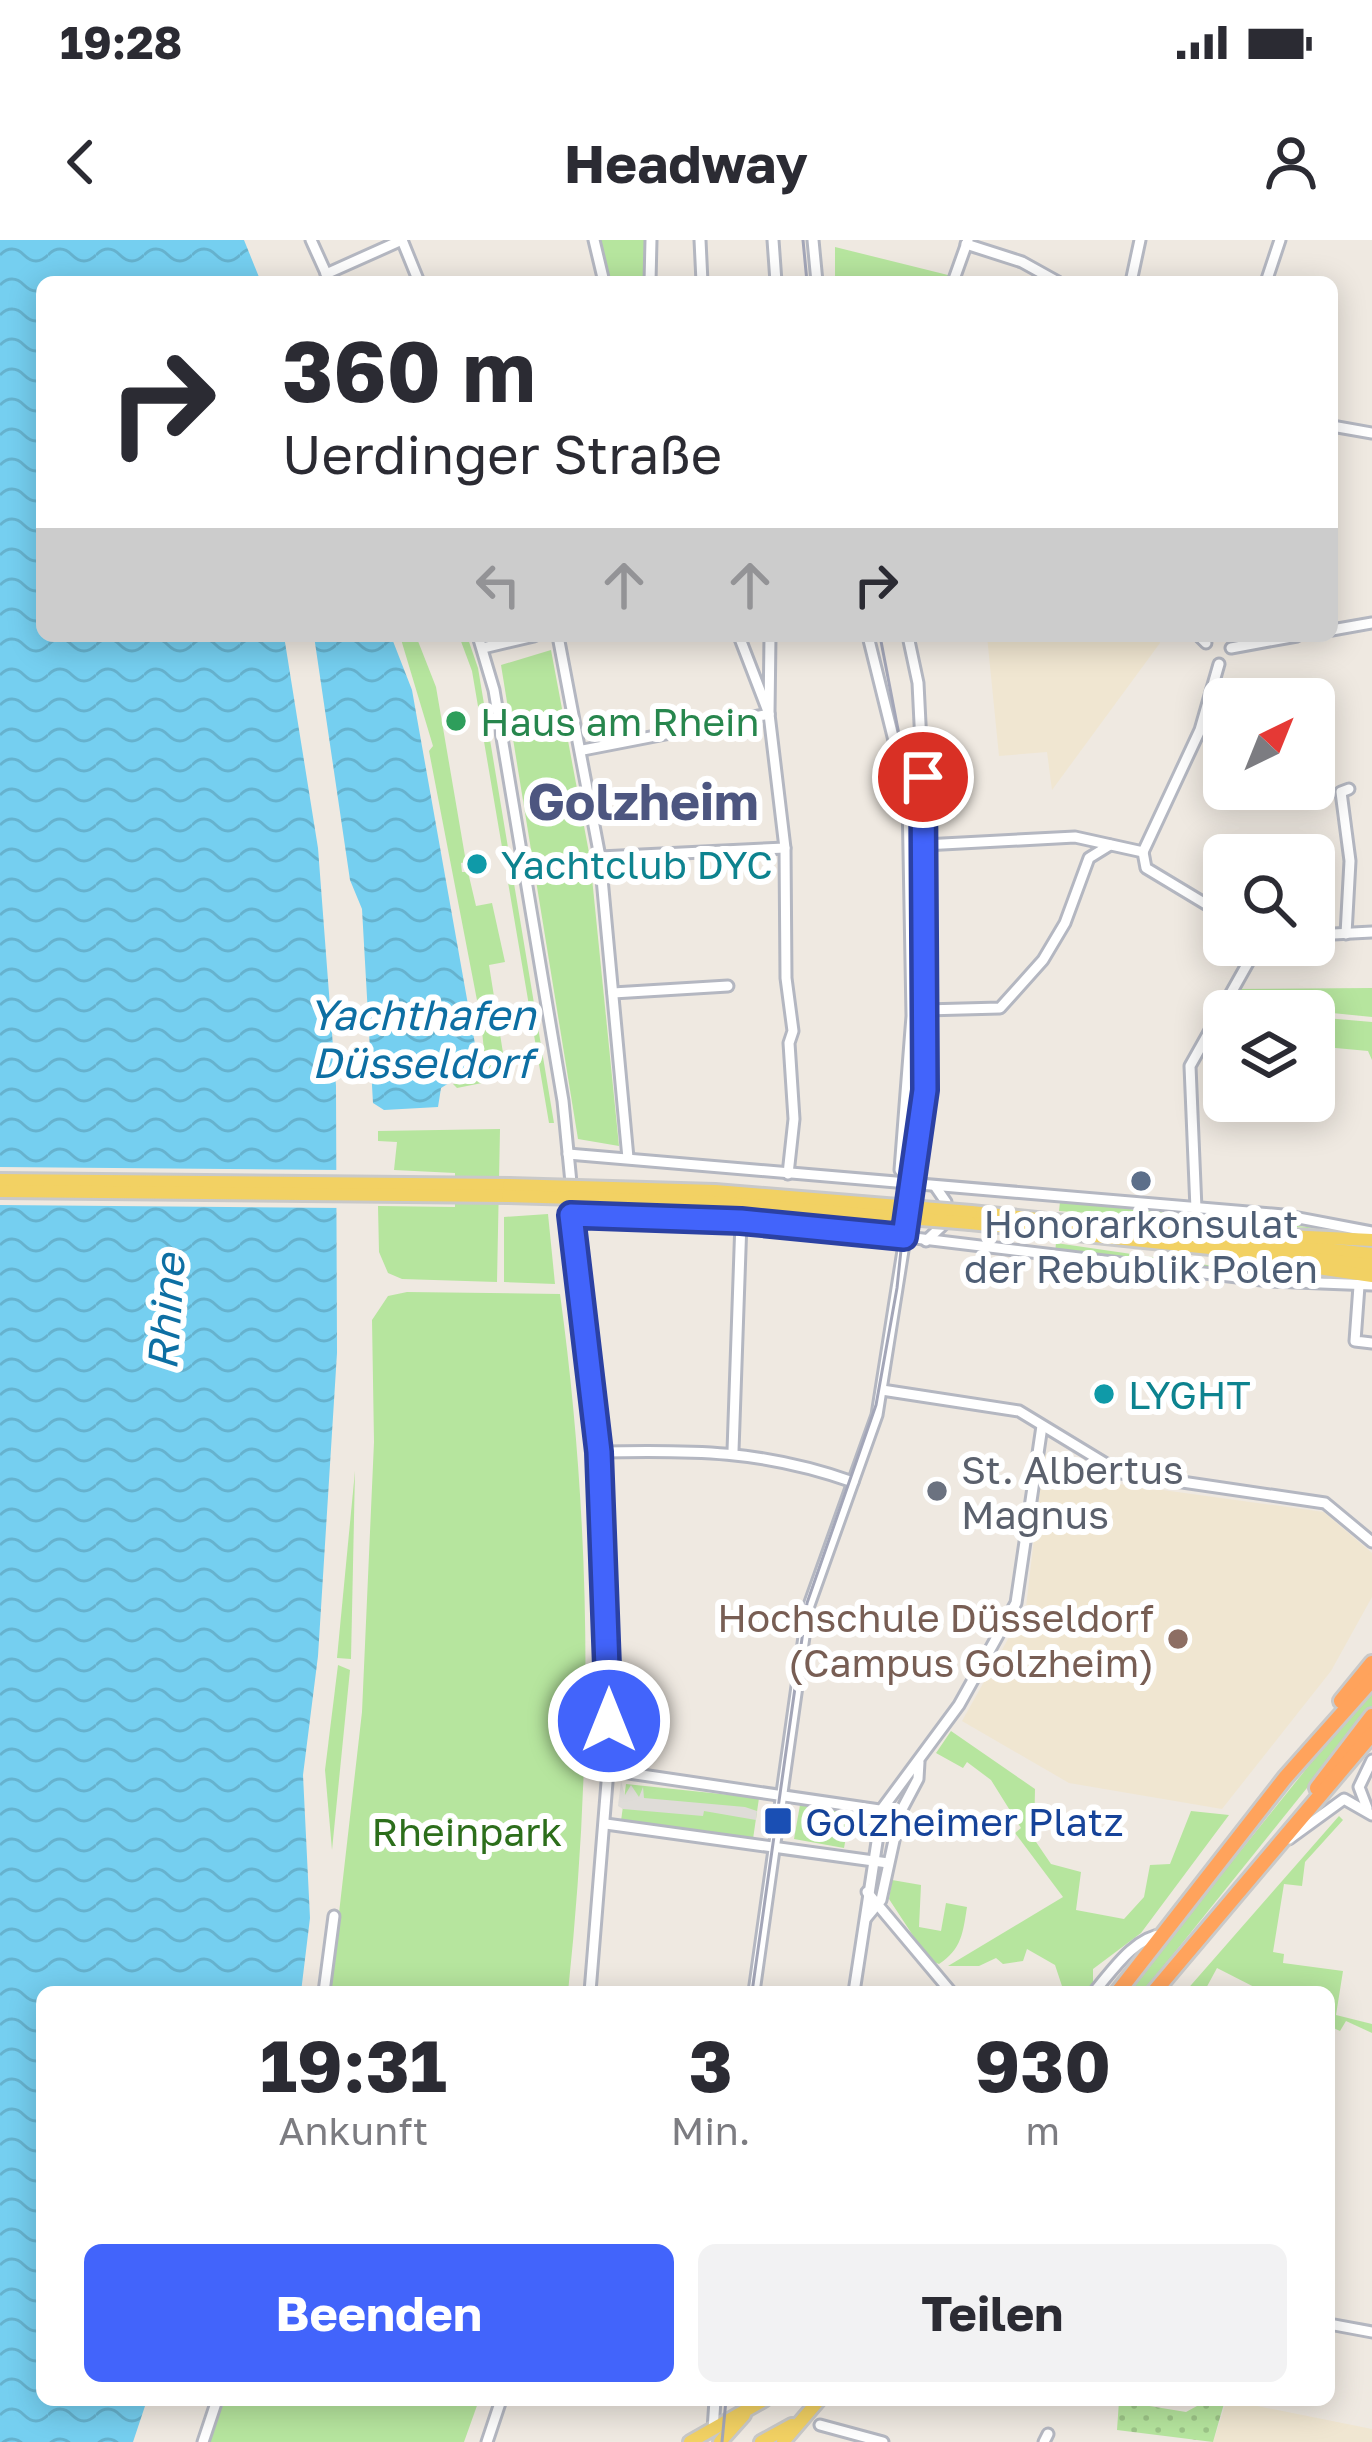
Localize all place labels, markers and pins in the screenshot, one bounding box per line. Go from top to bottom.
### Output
place label: Haus am Rhein [480,698,760,745]
marker: Haus am Rhein [443,708,469,734]
pin [872,726,974,828]
place label: Yachtclub DYC [501,841,773,888]
marker: Yachtclub DYC [464,851,490,877]
marker: Honorarkonsulat der Rebublik Polen [1128,1168,1154,1194]
place label: Honorarkonsulat der Rebublik Polen [964,1200,1318,1292]
place label: LYGHT [1128,1371,1251,1418]
marker: LYGHT [1091,1381,1117,1407]
place label: St. Albertus Magnus [961,1446,1184,1538]
marker: St. Albertus Magnus [924,1478,950,1504]
place label: Hochschule Düsseldorf (Campus Golzheim) [717,1594,1154,1686]
marker: Hochschule Düsseldorf (Campus Golzheim) [1165,1626,1191,1652]
place label: Golzheimer Platz [805,1798,1124,1845]
marker: Golzheimer Platz [762,1805,794,1837]

